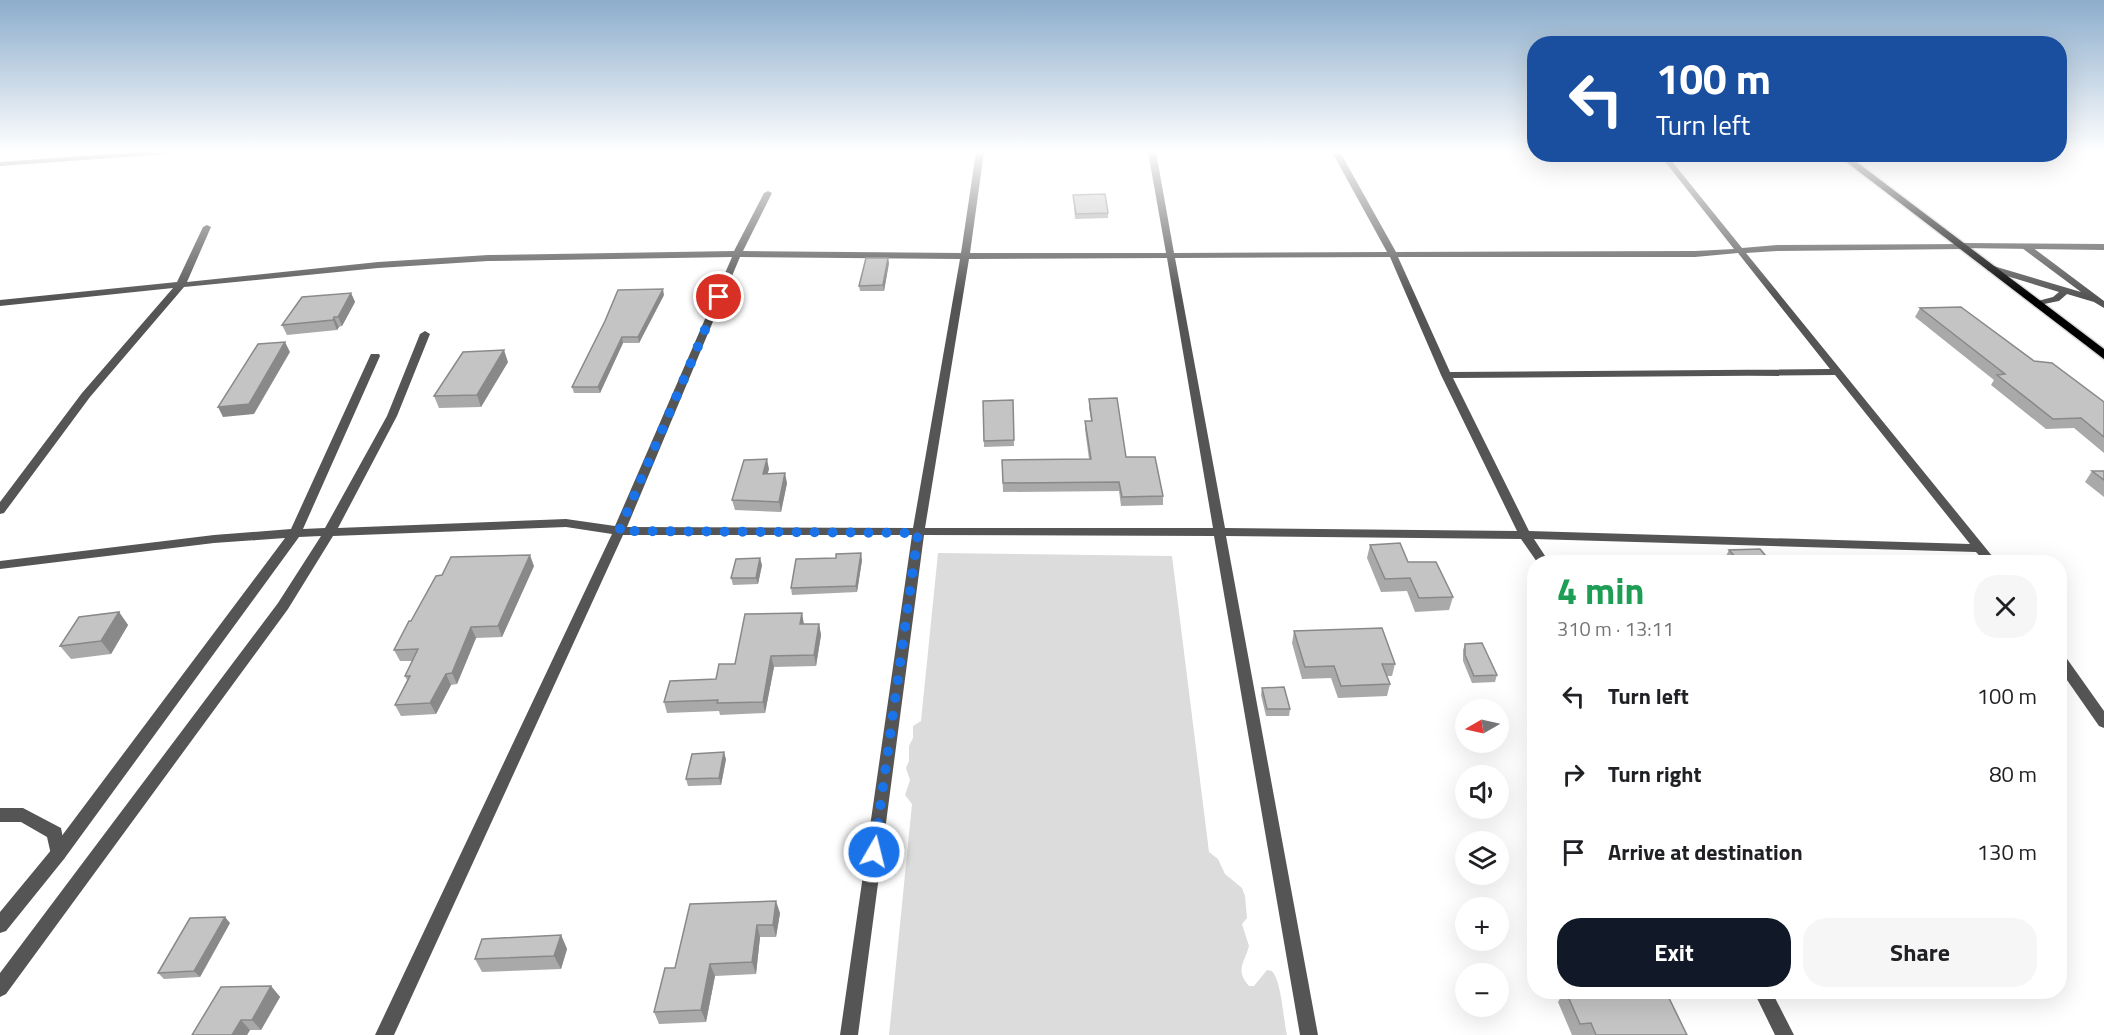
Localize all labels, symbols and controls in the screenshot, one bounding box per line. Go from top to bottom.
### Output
text: 100 m [1656,46,1771,110]
icon: left [1557,60,1635,138]
text: Turn left [1656,104,1750,145]
pin [693,271,744,322]
icon: arrive [702,280,735,313]
text: 4 min [1557,563,1644,618]
button: close [1974,575,2037,638]
text: 310 m · 13:11 [1557,613,1674,644]
text: Turn left [1608,679,1689,713]
text: 100 m [1977,679,2037,713]
icon: left [1557,680,1590,713]
north arrow [1455,699,1509,753]
map controls [1455,699,1509,1017]
text: Turn right [1608,757,1702,791]
text: 80 m [1989,757,2037,791]
icon: right [1557,758,1590,791]
button: sound [1455,765,1509,819]
position arrow [842,820,906,884]
button: layers [1455,831,1509,885]
text: Arrive at destination [1608,835,1803,869]
text: 130 m [1977,835,2037,869]
icon: arrive [1557,836,1590,869]
button: + [1455,897,1509,951]
button: Exit [1557,918,1791,987]
button: Share [1803,918,2037,987]
button: − [1455,963,1509,1017]

